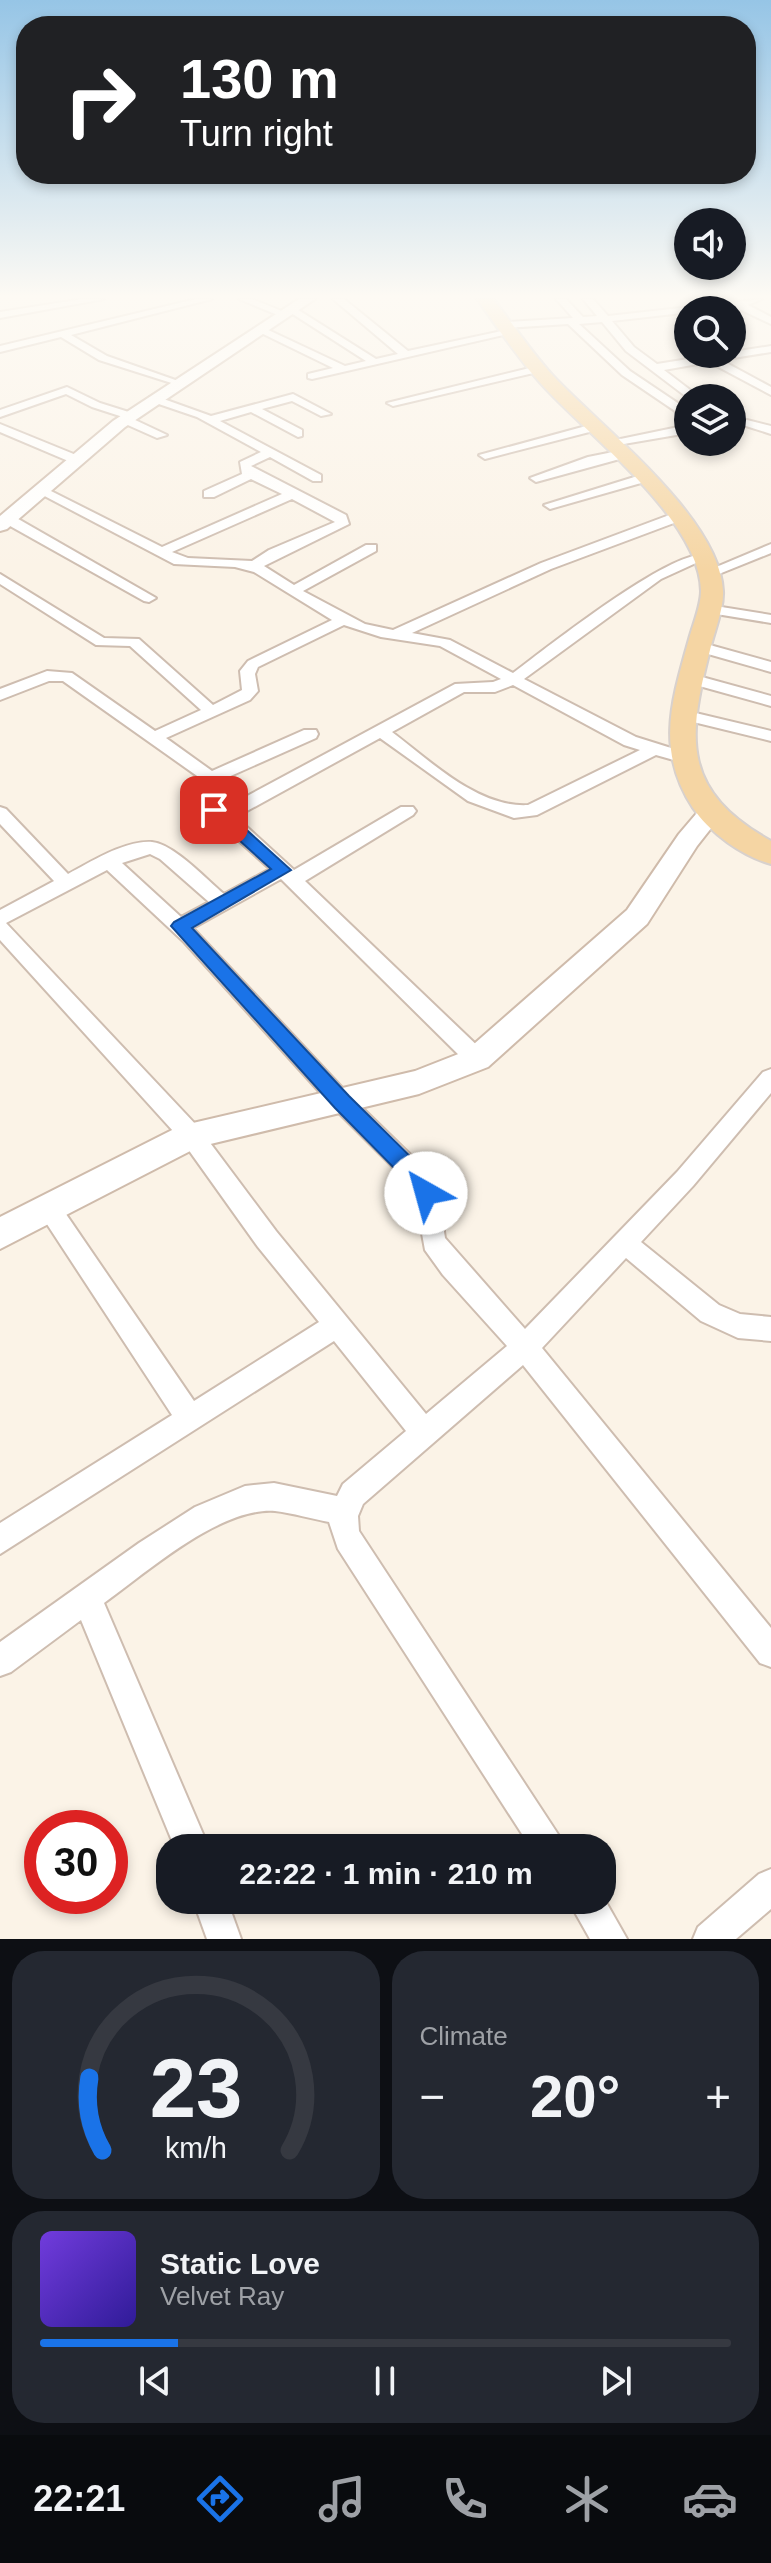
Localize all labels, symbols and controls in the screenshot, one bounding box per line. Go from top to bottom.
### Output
text: 130 m [180,47,339,110]
icon: right [48,48,152,152]
text: Turn right [180,113,333,154]
map controls [674,208,746,456]
button: sound [674,208,746,280]
button: search [674,296,746,368]
button: layers [674,384,746,456]
pin [180,776,248,844]
icon: arrive [192,788,236,832]
position arrow [384,1151,468,1235]
speed limit sign: 30 [24,1810,128,1914]
text: 22:22 · 1 min · 210 m [239,1857,533,1890]
text: Climate [420,2021,508,2051]
text: 23 [149,2042,242,2135]
text: 20° [530,2063,621,2130]
text: − [420,2072,445,2121]
text: + [705,2072,731,2121]
text: km/h [165,2132,227,2164]
text: Static Love [160,2247,320,2280]
text: Velvet Ray [160,2281,284,2311]
icon: previous [133,2359,177,2403]
icon: pause [363,2359,407,2403]
icon: next [594,2359,638,2403]
icon: directions [192,2471,248,2527]
icon: music [314,2471,370,2527]
icon: phone [437,2471,493,2527]
icon: climate [559,2471,615,2527]
icon: car [682,2471,738,2527]
text: 22:21 [33,2478,125,2519]

